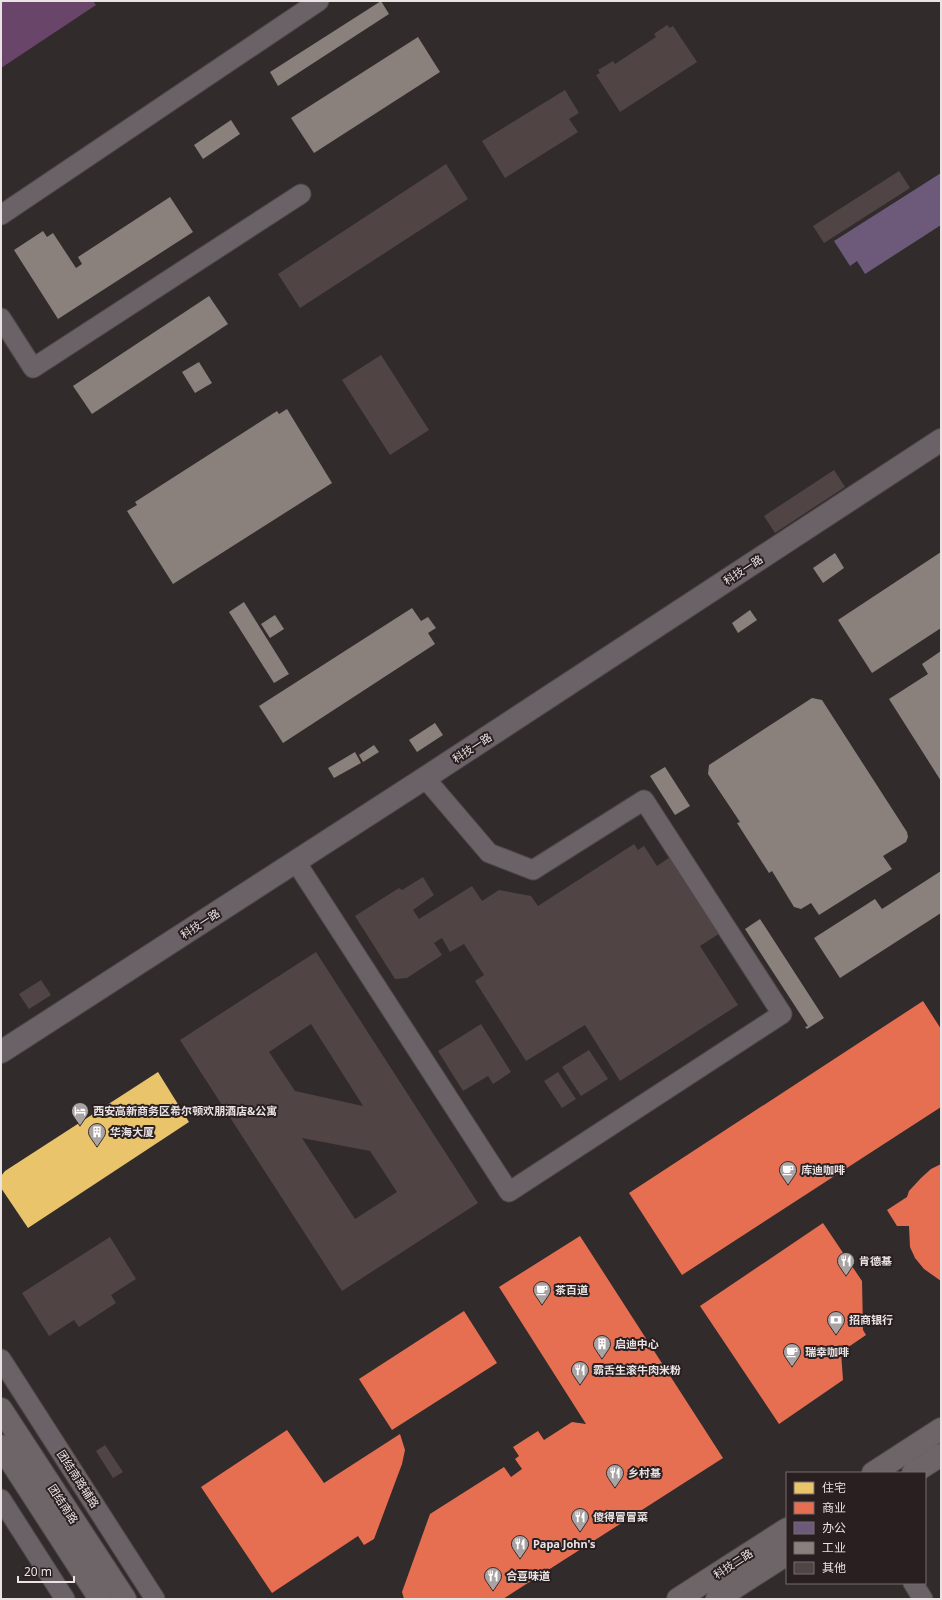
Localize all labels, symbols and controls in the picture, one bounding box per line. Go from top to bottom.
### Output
street label: 科技一路 [720,551,765,588]
street label: 科技一路 [449,729,494,766]
street label: 科技一路 [177,905,222,942]
hotel icon: 西安高新商务区希尔顿欢朋酒店&公寓 [70,1101,90,1126]
place label: 西安高新商务区希尔顿欢朋酒店&公寓 [93,1103,277,1118]
building icon: 华海大厦 [87,1122,107,1147]
place label: 华海大厦 [110,1124,154,1139]
cafe icon: 库迪咖啡 [778,1160,798,1185]
place label: 库迪咖啡 [801,1162,845,1177]
restaurant icon: 肯德基 [836,1251,856,1276]
place label: 肯德基 [859,1253,892,1268]
cafe icon: 茶百道 [532,1280,552,1305]
place label: 茶百道 [555,1282,588,1297]
bank icon: 招商银行 [826,1310,846,1335]
place label: 招商银行 [849,1312,893,1327]
building icon: 启迪中心 [592,1334,612,1359]
place label: 启迪中心 [615,1336,659,1351]
cafe icon: 瑞幸咖啡 [782,1342,802,1367]
place label: 瑞幸咖啡 [805,1344,849,1359]
restaurant icon: 霸舌生滚牛肉米粉 [570,1360,590,1385]
place label: 霸舌生滚牛肉米粉 [593,1362,681,1377]
street label: 团结南路辅路 [54,1448,102,1510]
restaurant icon: 乡村基 [605,1463,625,1488]
place label: 乡村基 [628,1465,661,1480]
legend [786,1472,926,1584]
text: 住宅 [822,1479,846,1496]
street label: 团结南路 [45,1482,81,1526]
text: 商业 [822,1499,846,1516]
restaurant icon: 傻得冒冒菜 [570,1507,590,1532]
place label: 傻得冒冒菜 [593,1509,648,1524]
text: 办公 [822,1519,846,1536]
restaurant icon: Papa John's [510,1534,530,1559]
place label: Papa John's [533,1536,596,1551]
text: 工业 [822,1539,846,1556]
street label: 科技二路 [710,1545,755,1582]
scale bar [18,1558,74,1584]
text: 其他 [822,1559,846,1576]
text: 20 m [24,1563,52,1580]
restaurant icon: 合喜味道 [483,1566,503,1591]
place label: 合喜味道 [506,1568,550,1583]

